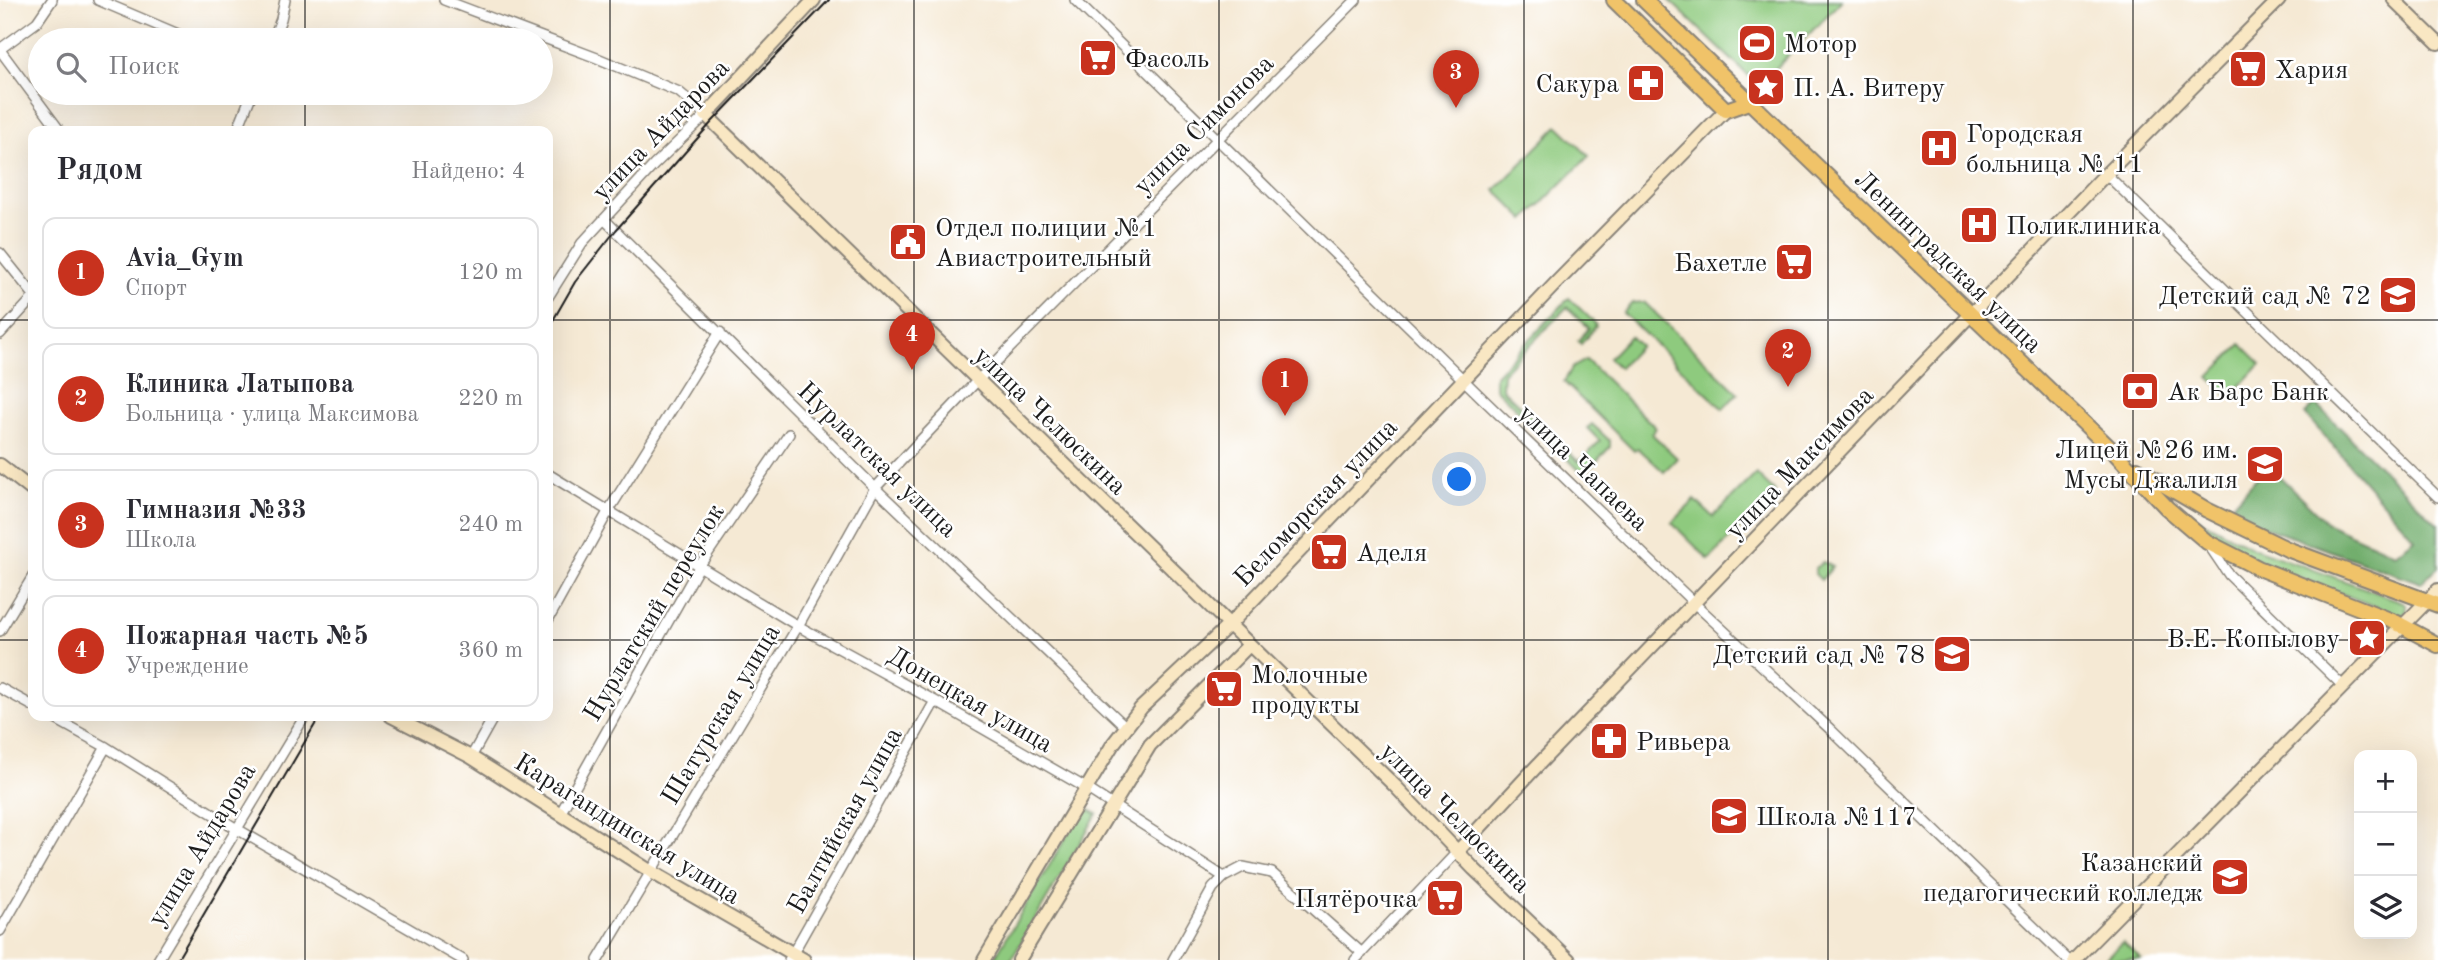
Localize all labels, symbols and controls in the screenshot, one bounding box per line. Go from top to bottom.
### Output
sports icon: Мотор [1736,22,1778,64]
search box [28,28,553,105]
place label: Мотор [1784,32,1857,58]
supermarket icon: Фасоль [1077,37,1119,79]
place label: Фасоль [1125,47,1209,73]
icon: search [52,48,90,86]
supermarket icon: Хария [2227,48,2269,90]
pin: 3 [1433,50,1479,108]
street label: улица Симонова [1130,51,1279,200]
text: Поиск [108,54,180,80]
street label: улица Айдарова [588,55,735,206]
place label: Хария [2275,58,2348,84]
pharmacy icon: Сакура [1625,62,1667,104]
place icon: П. А. Витеру [1745,66,1787,108]
place label: Сакура [1536,72,1619,98]
place label: П. А. Витеру [1793,76,1945,102]
place label: Городская больница № 11 [1966,122,2143,178]
hospital icon: Городская больница № 11 [1918,127,1960,169]
text: Рядом [56,156,143,186]
text: Найдено: 4 [411,160,525,183]
street label: Ленинградская улица [1849,166,2047,359]
hospital icon: Поликлиника [1958,204,2000,246]
place label: Поликлиника [2006,214,2161,240]
place label: Отдел полиции №1 Авиастроительный [935,216,1157,272]
public building icon: Отдел полиции №1 Авиастроительный [887,221,929,263]
supermarket icon: Бахетле [1773,241,1815,283]
text: Avia_Gym [125,246,244,272]
place label: Бахетле [1674,251,1767,277]
text: 1 [74,261,88,284]
text: 120 m [458,261,523,284]
school or university icon: Детский сад № 72 [2377,274,2419,316]
text: Спорт [125,277,187,300]
place label: Детский сад № 72 [2158,284,2371,310]
pin: 4 [889,312,935,370]
pin: 2 [1765,329,1811,387]
street label: улица Челюскина [968,342,1131,501]
pin: 1 [1262,358,1308,416]
bank icon: Ак Барс Банк [2119,370,2161,412]
text: Клиника Латыпова [125,372,354,398]
street label: Нурлатская улица [792,378,961,543]
place label: Ак Барс Банк [2167,380,2329,406]
street label: улица Максимова [1722,382,1879,544]
text: 2 [74,387,88,410]
text: 220 m [458,387,523,410]
street label: улица Чапаева [1512,400,1653,537]
text: Больница · улица Максимова [125,403,419,426]
street label: Беломорская улица [1230,414,1403,592]
place label: Лицей №26 им. Мусы Джалиля [2055,438,2238,494]
school or university icon: Лицей №26 им. Мусы Джалиля [2244,443,2286,485]
your location [1442,462,1476,496]
text: Гимназия №33 [125,498,307,524]
street label: Нурлатский переулок [580,500,730,726]
text: 3 [74,513,88,536]
text: 240 m [458,513,523,536]
text: Школа [125,529,196,552]
supermarket icon: Аделя [1308,531,1350,573]
place label: Аделя [1356,541,1427,567]
place icon: В.Е. Копылову [2346,617,2388,659]
street label: Шатурская улица [658,620,786,810]
text: Пожарная часть №5 [125,624,369,650]
place label: В.Е. Копылову [2167,627,2340,653]
school or university icon: Детский сад № 78 [1931,633,1973,675]
text: 4 [74,639,88,662]
text: 360 m [458,639,523,662]
street label: Донецкая улица [883,643,1057,759]
place label: Детский сад № 78 [1712,643,1925,669]
text: Учреждение [125,655,249,678]
place label: Молочные продукты [1251,663,1368,719]
supermarket icon: Молочные продукты [1203,668,1245,710]
pharmacy icon: Ривьера [1588,720,1630,762]
street label: Балтийская улица [784,723,908,919]
place label: Ривьера [1636,730,1731,756]
street label: улица Челюскина [1374,738,1535,899]
street label: Карагандинская улица [509,749,745,910]
map controls [2354,750,2417,939]
button: + [2354,750,2417,813]
street label: улица Айдарова [144,759,262,931]
school or university icon: Школа №117 [1708,795,1750,837]
place label: Школа №117 [1756,805,1917,831]
button: − [2354,813,2417,876]
place label: Казанский педагогический колледж [1923,851,2203,907]
school or university icon: Казанский педагогический колледж [2209,856,2251,898]
button: layers [2354,876,2417,939]
supermarket icon: Пятёрочка [1424,877,1466,919]
place label: Пятёрочка [1294,887,1418,913]

